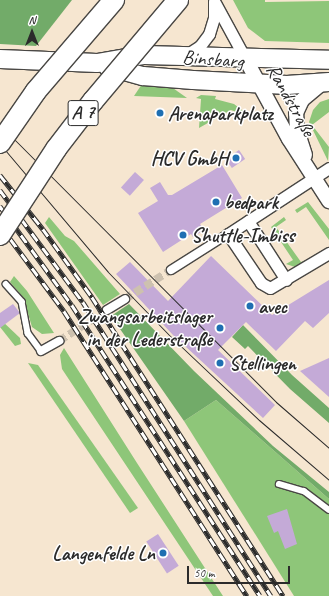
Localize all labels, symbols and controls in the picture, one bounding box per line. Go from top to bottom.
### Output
north arrow [12,12,52,52]
text: N [29,13,35,27]
street label: Binsbarg [182,45,244,73]
street label: Randstraße [261,60,321,140]
road number: A 7 [67,96,99,130]
place label: Arenaparkplatz [168,101,273,125]
marker: Arenaparkplatz [155,108,165,118]
place label: HCV GmbH [151,146,228,170]
marker: HCV GmbH [231,153,241,163]
place label: bedpark [224,190,278,214]
marker: bedpark [211,197,221,207]
place label: Shuttle-Imbiss [191,223,295,247]
marker: Shuttle-Imbiss [178,230,188,240]
place label: avec [258,294,287,318]
marker: avec [245,301,255,311]
place label: Zwangsarbeitslager in der Lederstraße [78,304,212,351]
marker: Zwangsarbeitslager in der Lederstraße [215,323,225,333]
place label: Stellingen [229,351,296,375]
marker: Stellingen [214,357,226,369]
place label: Langenfelde Ln [52,541,155,565]
marker: Langenfelde Ln [158,548,168,558]
scale bar [189,558,292,584]
text: 50 m [194,565,214,581]

